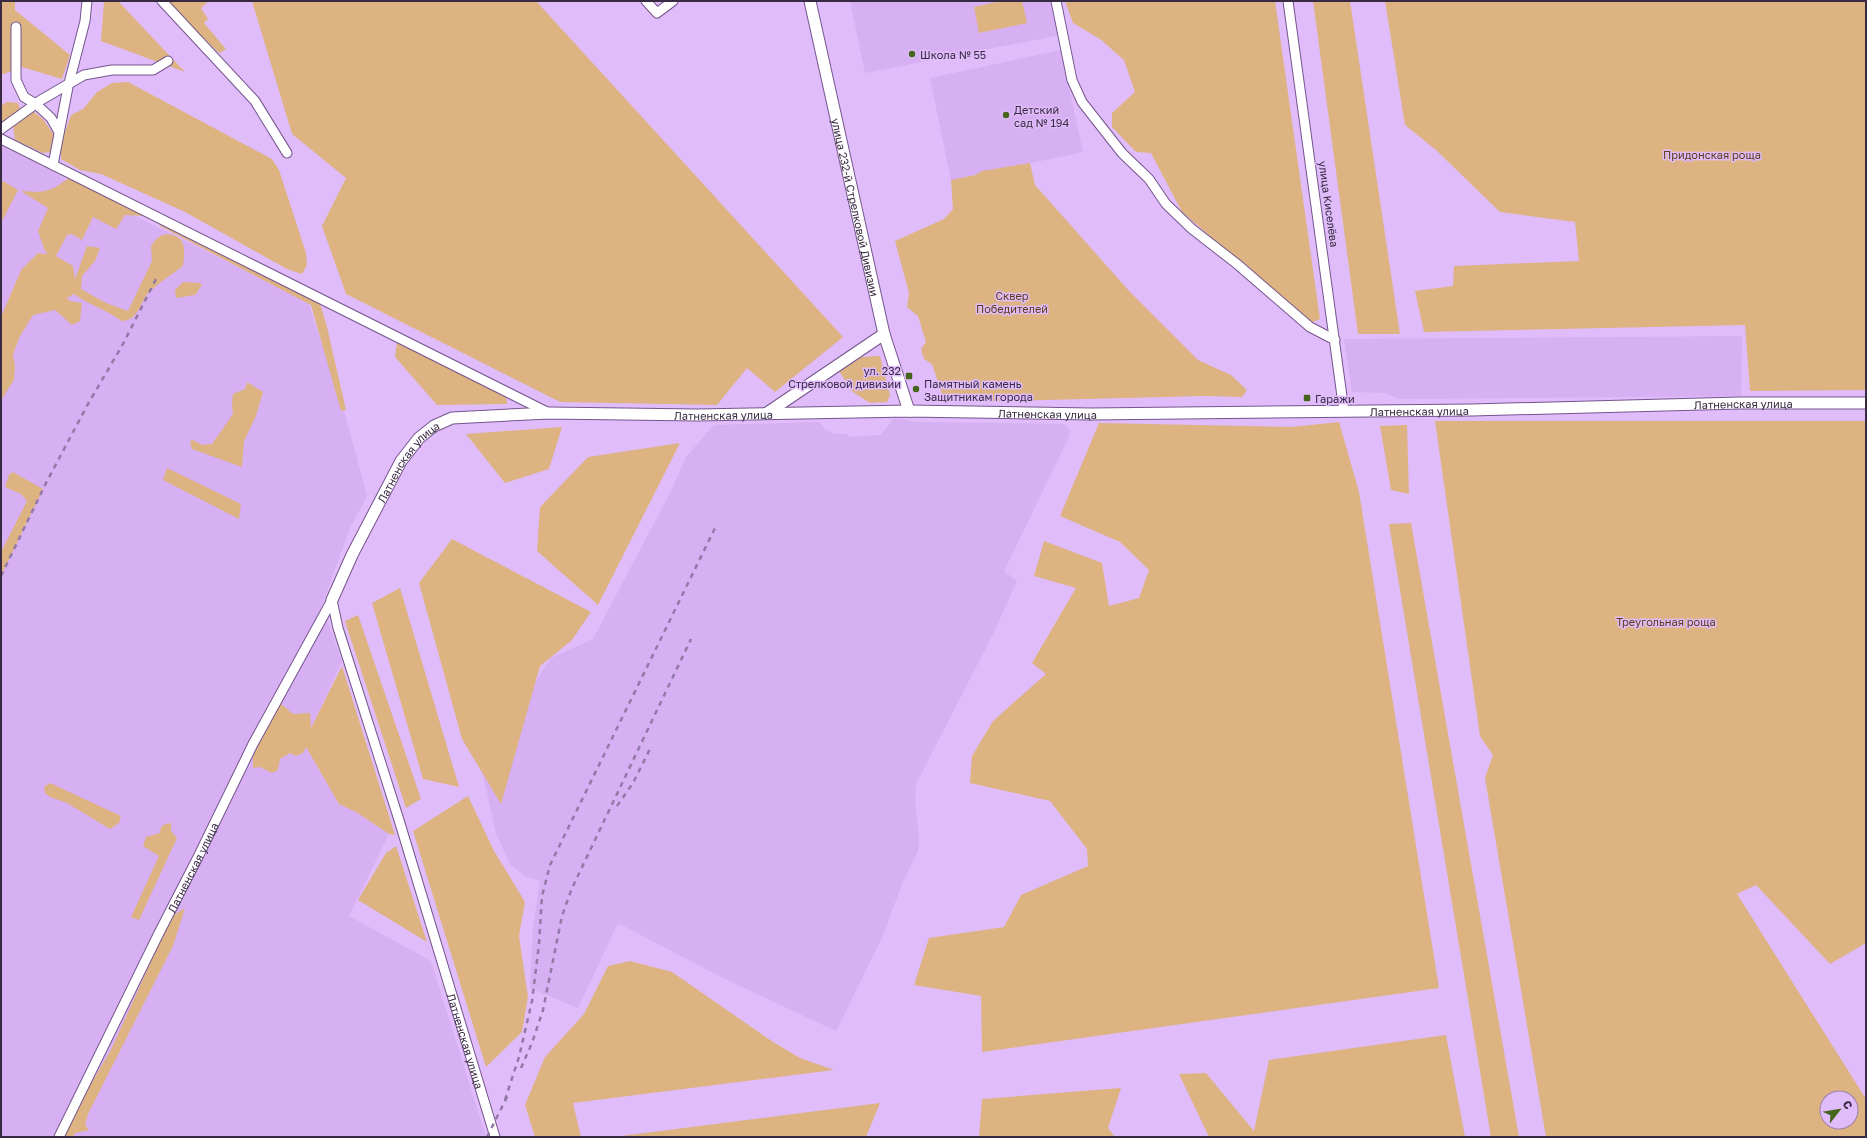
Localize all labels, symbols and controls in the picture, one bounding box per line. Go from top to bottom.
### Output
place label: Школа № 55 [920,48,986,61]
marker: Школа № 55 [907,49,917,59]
place label: Детский сад № 194 [1014,103,1069,129]
marker: Детский сад № 194 [1001,110,1011,120]
street label: улица 232-й Стрелковой Дивизии [830,117,882,297]
park label: Придонская роща [1663,148,1761,161]
street label: улица Киселёва [1317,160,1341,248]
park label: Сквер Победителей [976,289,1048,315]
place label: ул. 232 Стрелковой дивизии [788,364,901,390]
marker: ул. 232 Стрелковой дивизии [904,371,914,381]
place label: Памятный камень Защитникам города [924,377,1033,403]
marker: Памятный камень Защитникам города [911,384,921,394]
place label: Гаражи [1315,392,1355,405]
marker: Гаражи [1302,393,1312,403]
street label: Латненская улица [1694,397,1793,411]
street label: Латненская улица [1370,404,1469,418]
street label: Латненская улица [998,406,1097,421]
street label: Латненская улица [674,407,773,422]
street label: Латненская улица [374,418,441,505]
park label: Треугольная роща [1616,615,1716,628]
street label: Латненская улица [164,820,220,914]
street label: Латненская улица [445,992,486,1090]
north arrow [1819,1090,1859,1130]
text: С [1840,1098,1856,1111]

